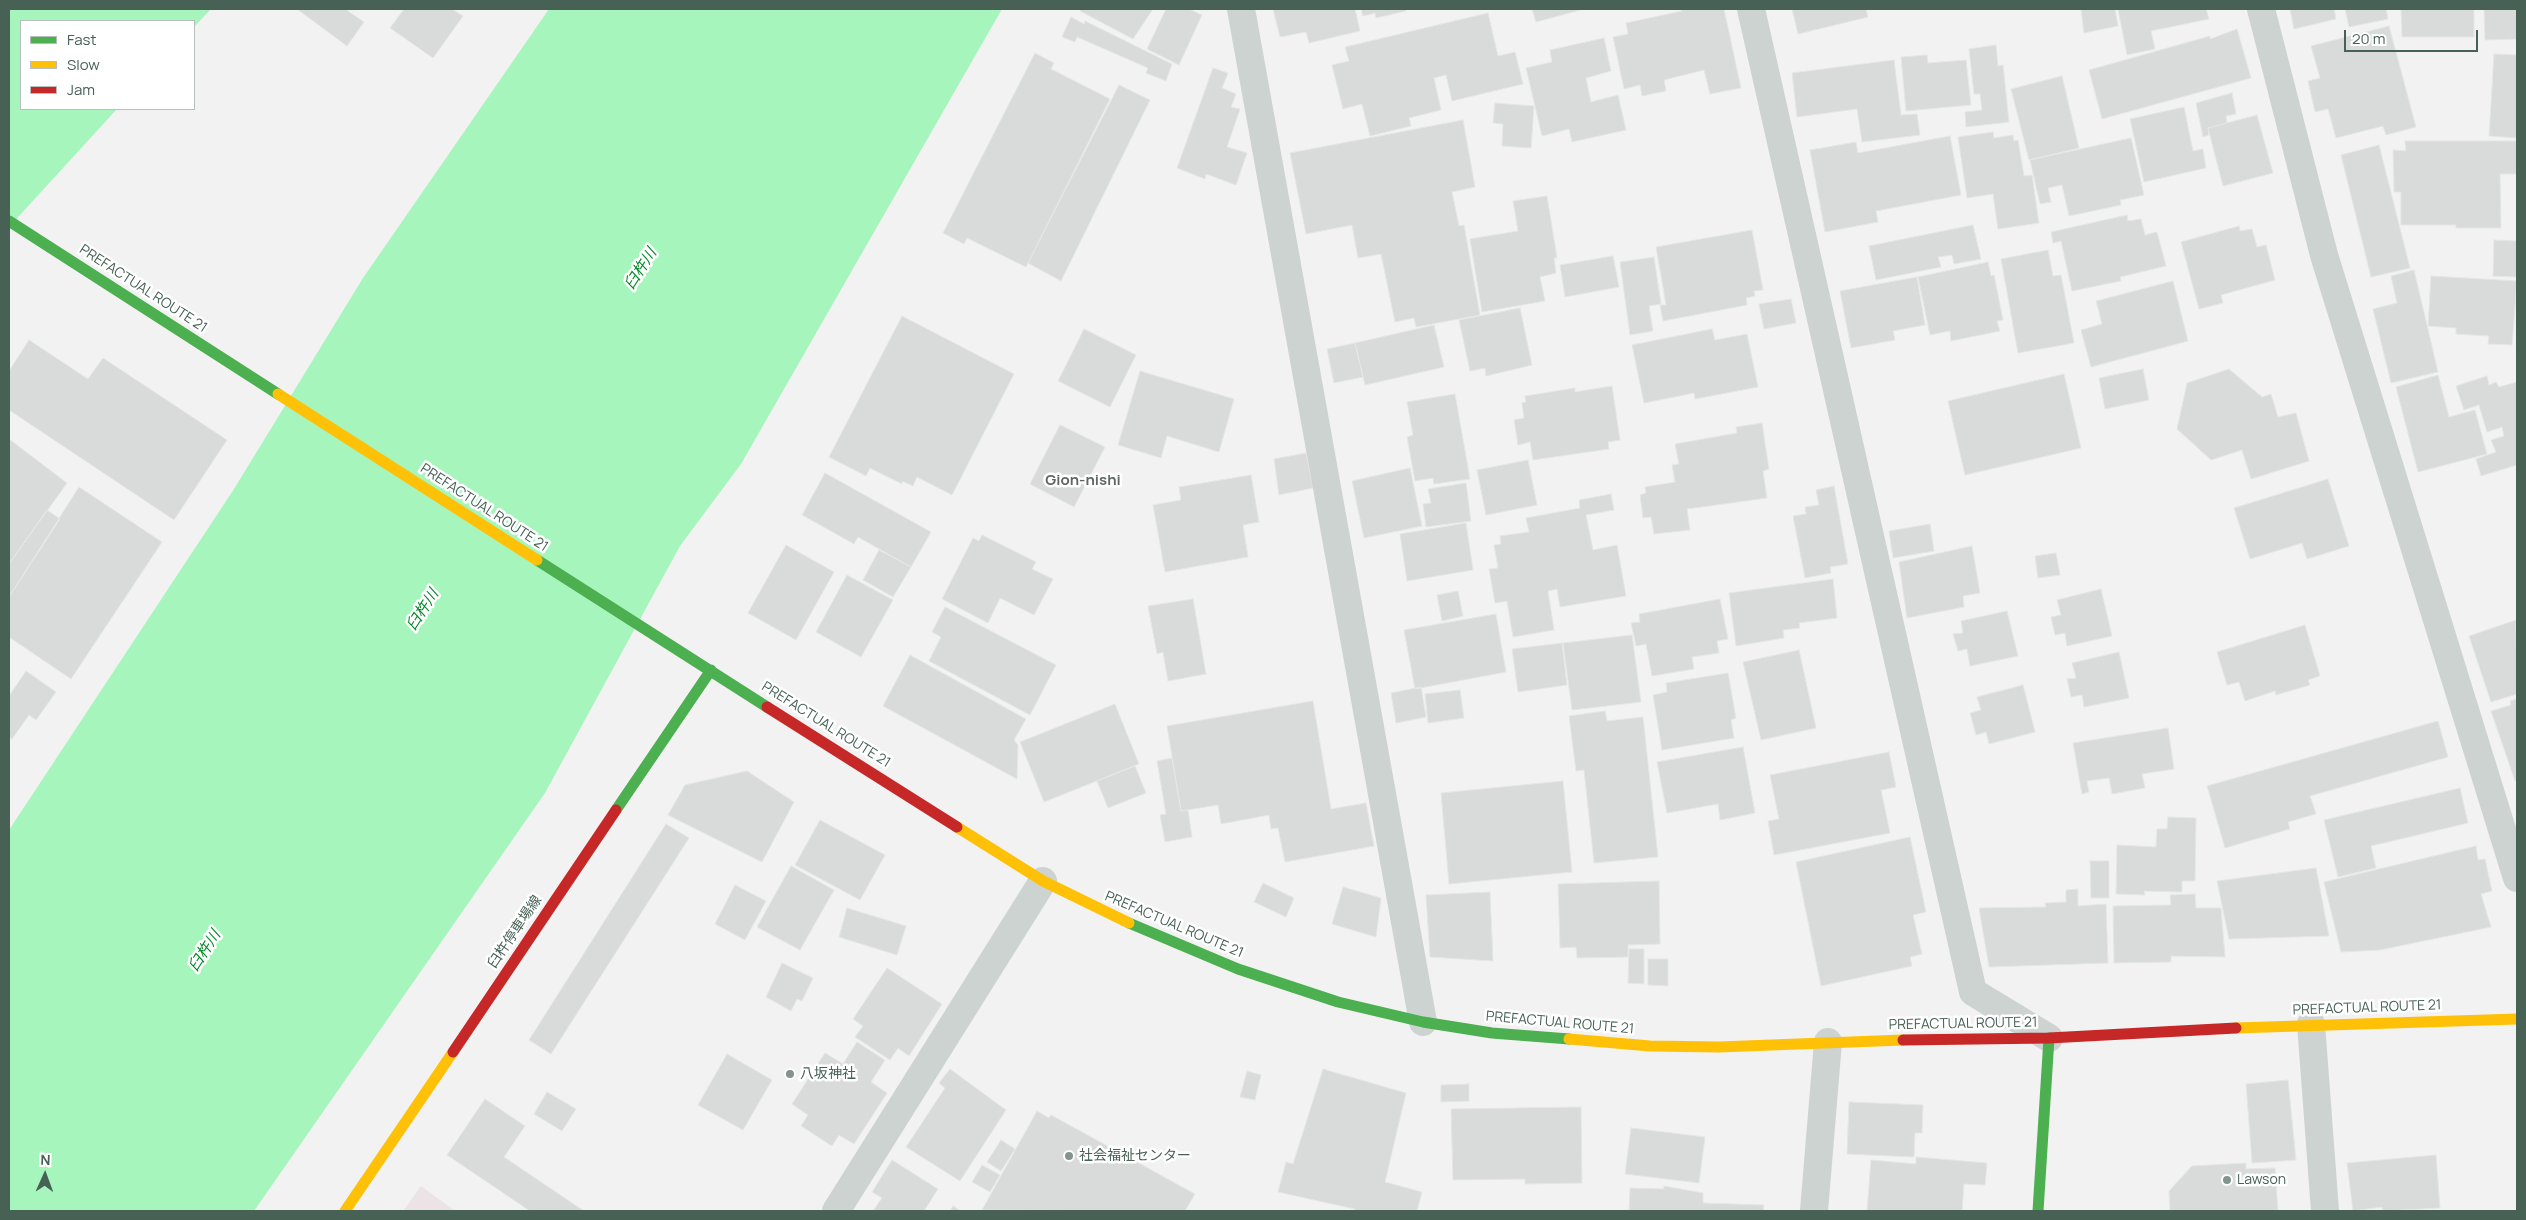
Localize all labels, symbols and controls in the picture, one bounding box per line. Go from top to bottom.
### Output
legend [20,20,195,110]
scale bar [2346,20,2480,52]
text: 20 m [2352,28,2385,49]
text: Fast [67,29,96,50]
text: Slow [67,54,100,75]
text: Jam [67,79,95,100]
street label: PREFACTUAL ROUTE 21 [76,241,210,337]
water label: 臼杵川 [621,245,661,293]
street label: PREFACTUAL ROUTE 21 [417,460,551,556]
district label: Gion-nishi [1045,472,1121,490]
water label: 臼杵川 [403,586,443,634]
street label: PREFACTUAL ROUTE 21 [758,678,894,772]
street label: PREFACTUAL ROUTE 21 [1102,888,1246,962]
street label: 臼杵停車場線 [485,892,545,972]
water label: 臼杵川 [185,927,225,975]
street label: PREFACTUAL ROUTE 21 [2292,997,2442,1019]
street label: PREFACTUAL ROUTE 21 [1485,1008,1635,1038]
street label: PREFACTUAL ROUTE 21 [1889,1014,2037,1034]
place label: 八坂神社 [800,1066,856,1082]
marker: 八坂神社 [784,1068,796,1080]
place label: 社会福祉センター [1079,1148,1191,1164]
north arrow [20,1150,70,1200]
text: N [40,1150,51,1169]
marker: 社会福祉センター [1063,1150,1075,1162]
place label: Lawson [2237,1172,2286,1188]
marker: Lawson [2221,1174,2233,1186]

